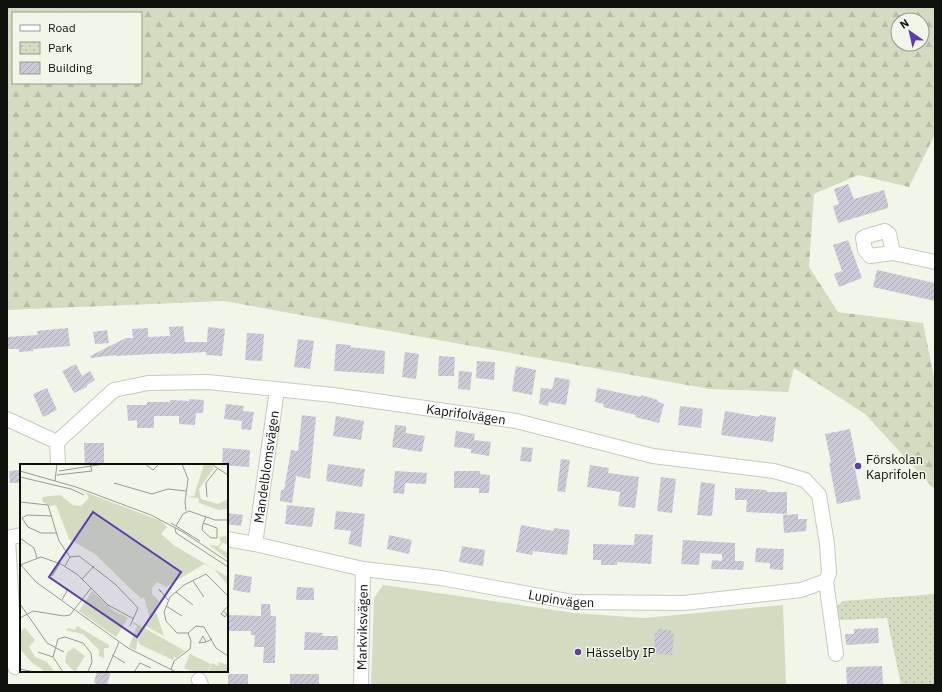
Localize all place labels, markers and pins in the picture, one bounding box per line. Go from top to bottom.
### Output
place label: Förskolan Kaprifolen [866,451,926,483]
marker: Förskolan Kaprifolen [853,461,863,471]
place label: Hässelby IP [586,644,656,661]
marker: Hässelby IP [573,647,583,657]

